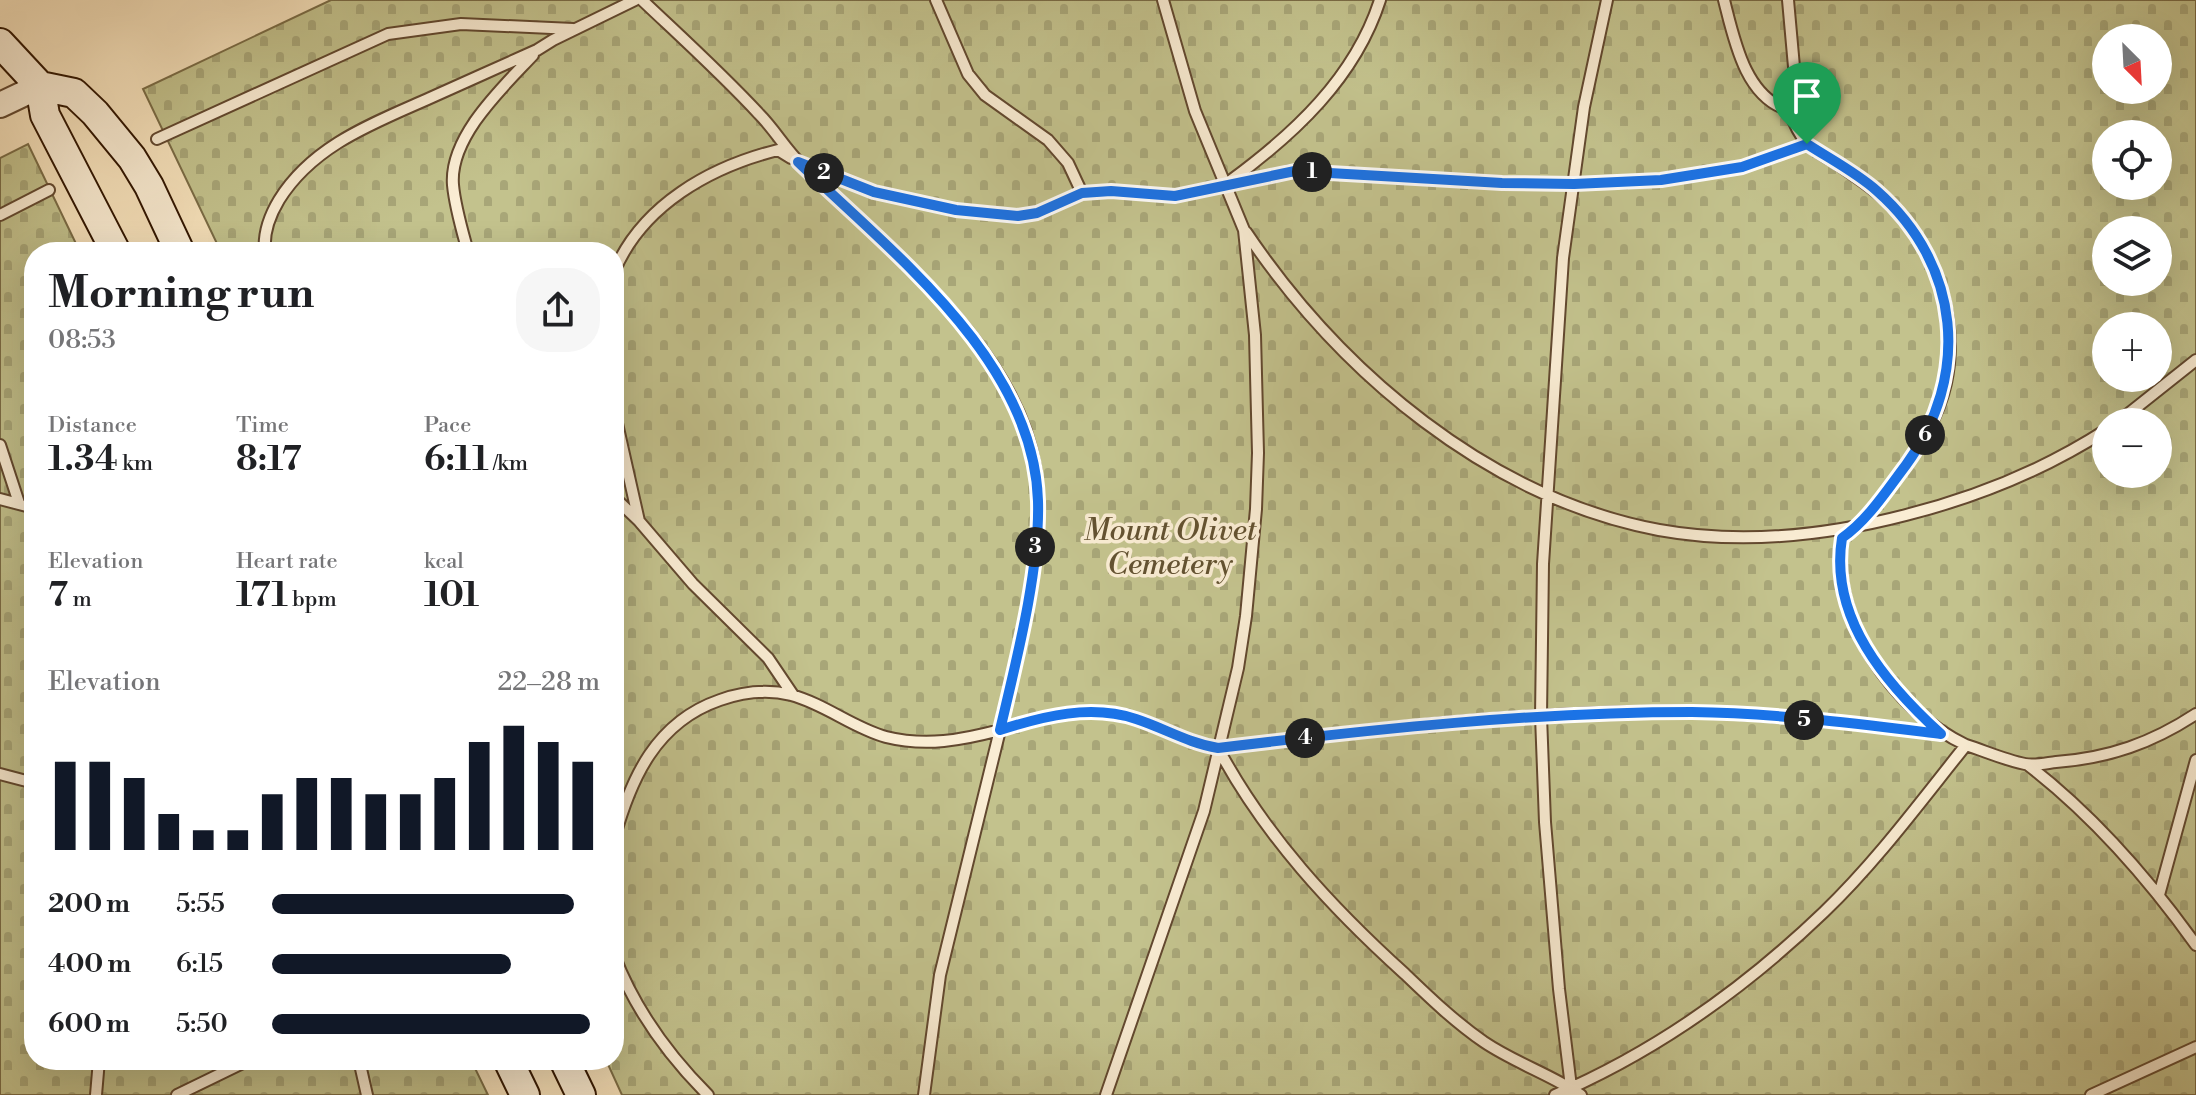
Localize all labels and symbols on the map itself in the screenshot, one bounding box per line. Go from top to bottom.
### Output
north arrow [2092,24,2172,104]
pin [1773,62,1841,144]
pin: 1 [1292,152,1332,192]
pin: 2 [804,153,844,193]
pin: 6 [1905,415,1945,455]
park label: Mount Olivet Cemetery [1083,512,1258,584]
pin: 3 [1015,527,1055,567]
pin: 5 [1784,700,1824,740]
pin: 4 [1285,718,1325,758]

